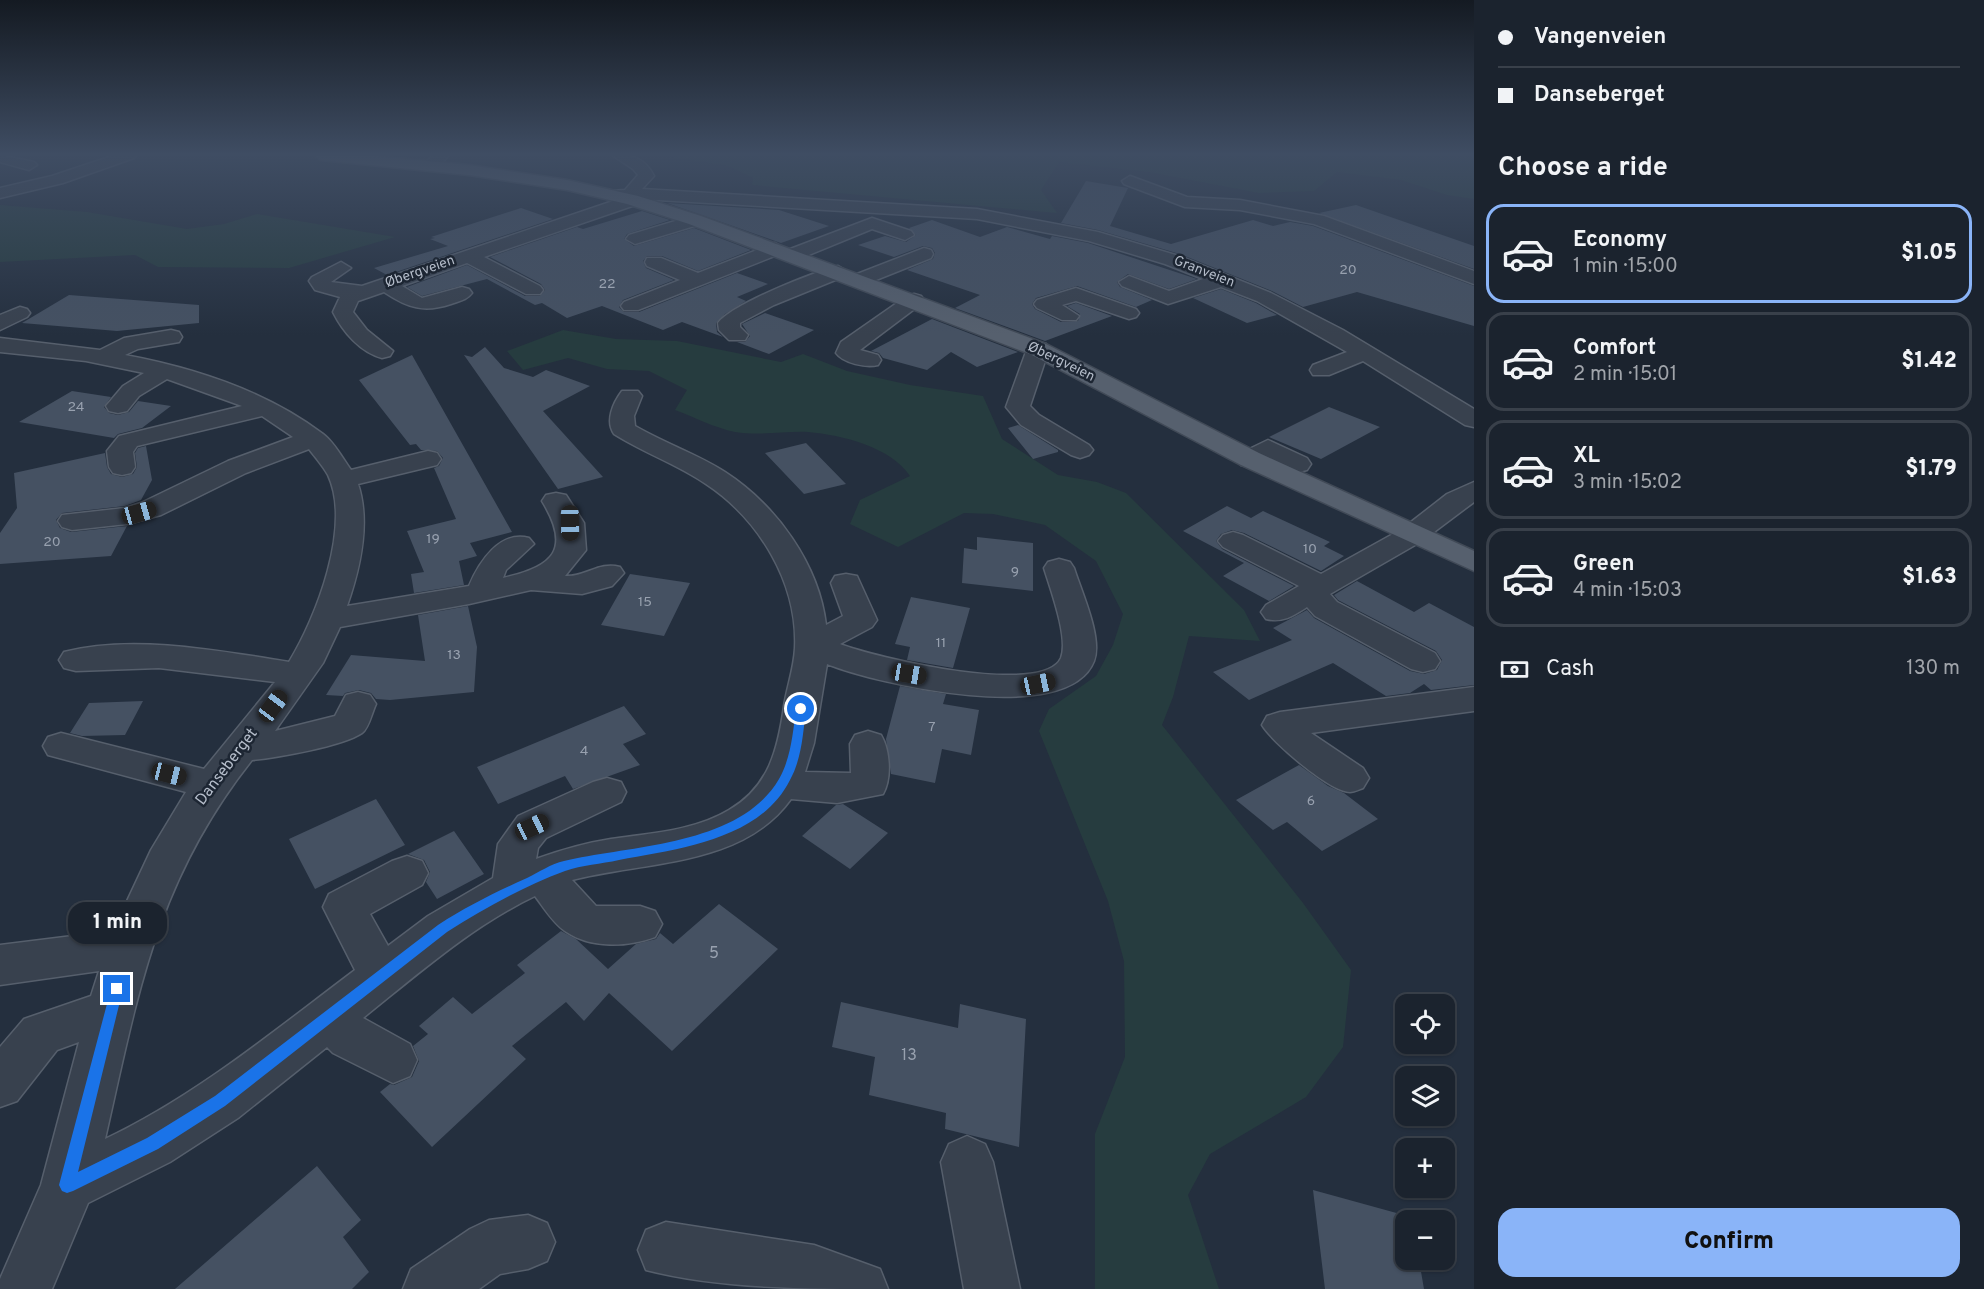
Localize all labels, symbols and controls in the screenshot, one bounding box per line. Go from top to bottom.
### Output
text: Vangenveien [1534,24,1666,51]
text: Danseberget [1534,82,1665,109]
text: Choose a ride [1498,151,1668,185]
icon: car [1501,227,1555,281]
text: Economy [1573,227,1667,254]
text: $1.05 [1901,240,1957,267]
street label: Øbergveien [383,252,457,292]
street label: Granveien [1171,253,1237,291]
text: 1 min · 15:00 [1573,254,1678,280]
house number: 20 [1339,262,1357,279]
house number: 22 [598,276,616,293]
icon: car [1501,335,1555,389]
text: Comfort [1573,335,1656,362]
street label: Øbergveien [1025,338,1097,386]
text: $1.42 [1901,348,1957,375]
text: 2 min · 15:01 [1573,362,1677,388]
house number: 24 [67,399,85,416]
icon: car [1501,443,1555,497]
text: XL [1573,443,1600,470]
text: $1.79 [1905,456,1957,483]
text: 3 min · 15:02 [1573,470,1682,496]
car [119,499,159,527]
car [561,505,579,541]
house number: 19 [426,531,440,548]
house number: 20 [43,534,61,551]
house number: 10 [1303,541,1317,558]
icon: car [1501,551,1555,605]
text: Green [1573,551,1635,578]
house number: 9 [1011,564,1019,581]
text: $1.63 [1902,564,1957,591]
text: 4 min · 15:03 [1573,578,1682,604]
house number: 15 [638,594,652,611]
house number: 11 [936,635,946,652]
house number: 13 [447,647,461,664]
icon: cash [1498,653,1531,686]
text: Cash [1546,656,1595,683]
text: 130 m [1906,656,1960,682]
car [890,662,928,686]
car [1019,671,1057,697]
car [255,686,291,726]
route start [787,695,814,722]
house number: 7 [928,719,936,736]
street label: Danseberget [191,724,263,810]
house number: 4 [580,743,588,760]
car [149,761,189,787]
house number: 6 [1307,793,1315,810]
car [512,811,552,843]
callout: 1 min [68,902,166,944]
text: 1 min [93,910,142,936]
house number: 5 [709,944,719,964]
route end [103,975,130,1002]
map controls [1395,994,1455,1270]
button: locate [1395,994,1455,1054]
house number: 13 [901,1046,917,1066]
button: layers [1395,1066,1455,1126]
button: + [1395,1138,1455,1198]
button: Confirm [1498,1208,1960,1277]
button: − [1395,1210,1455,1270]

